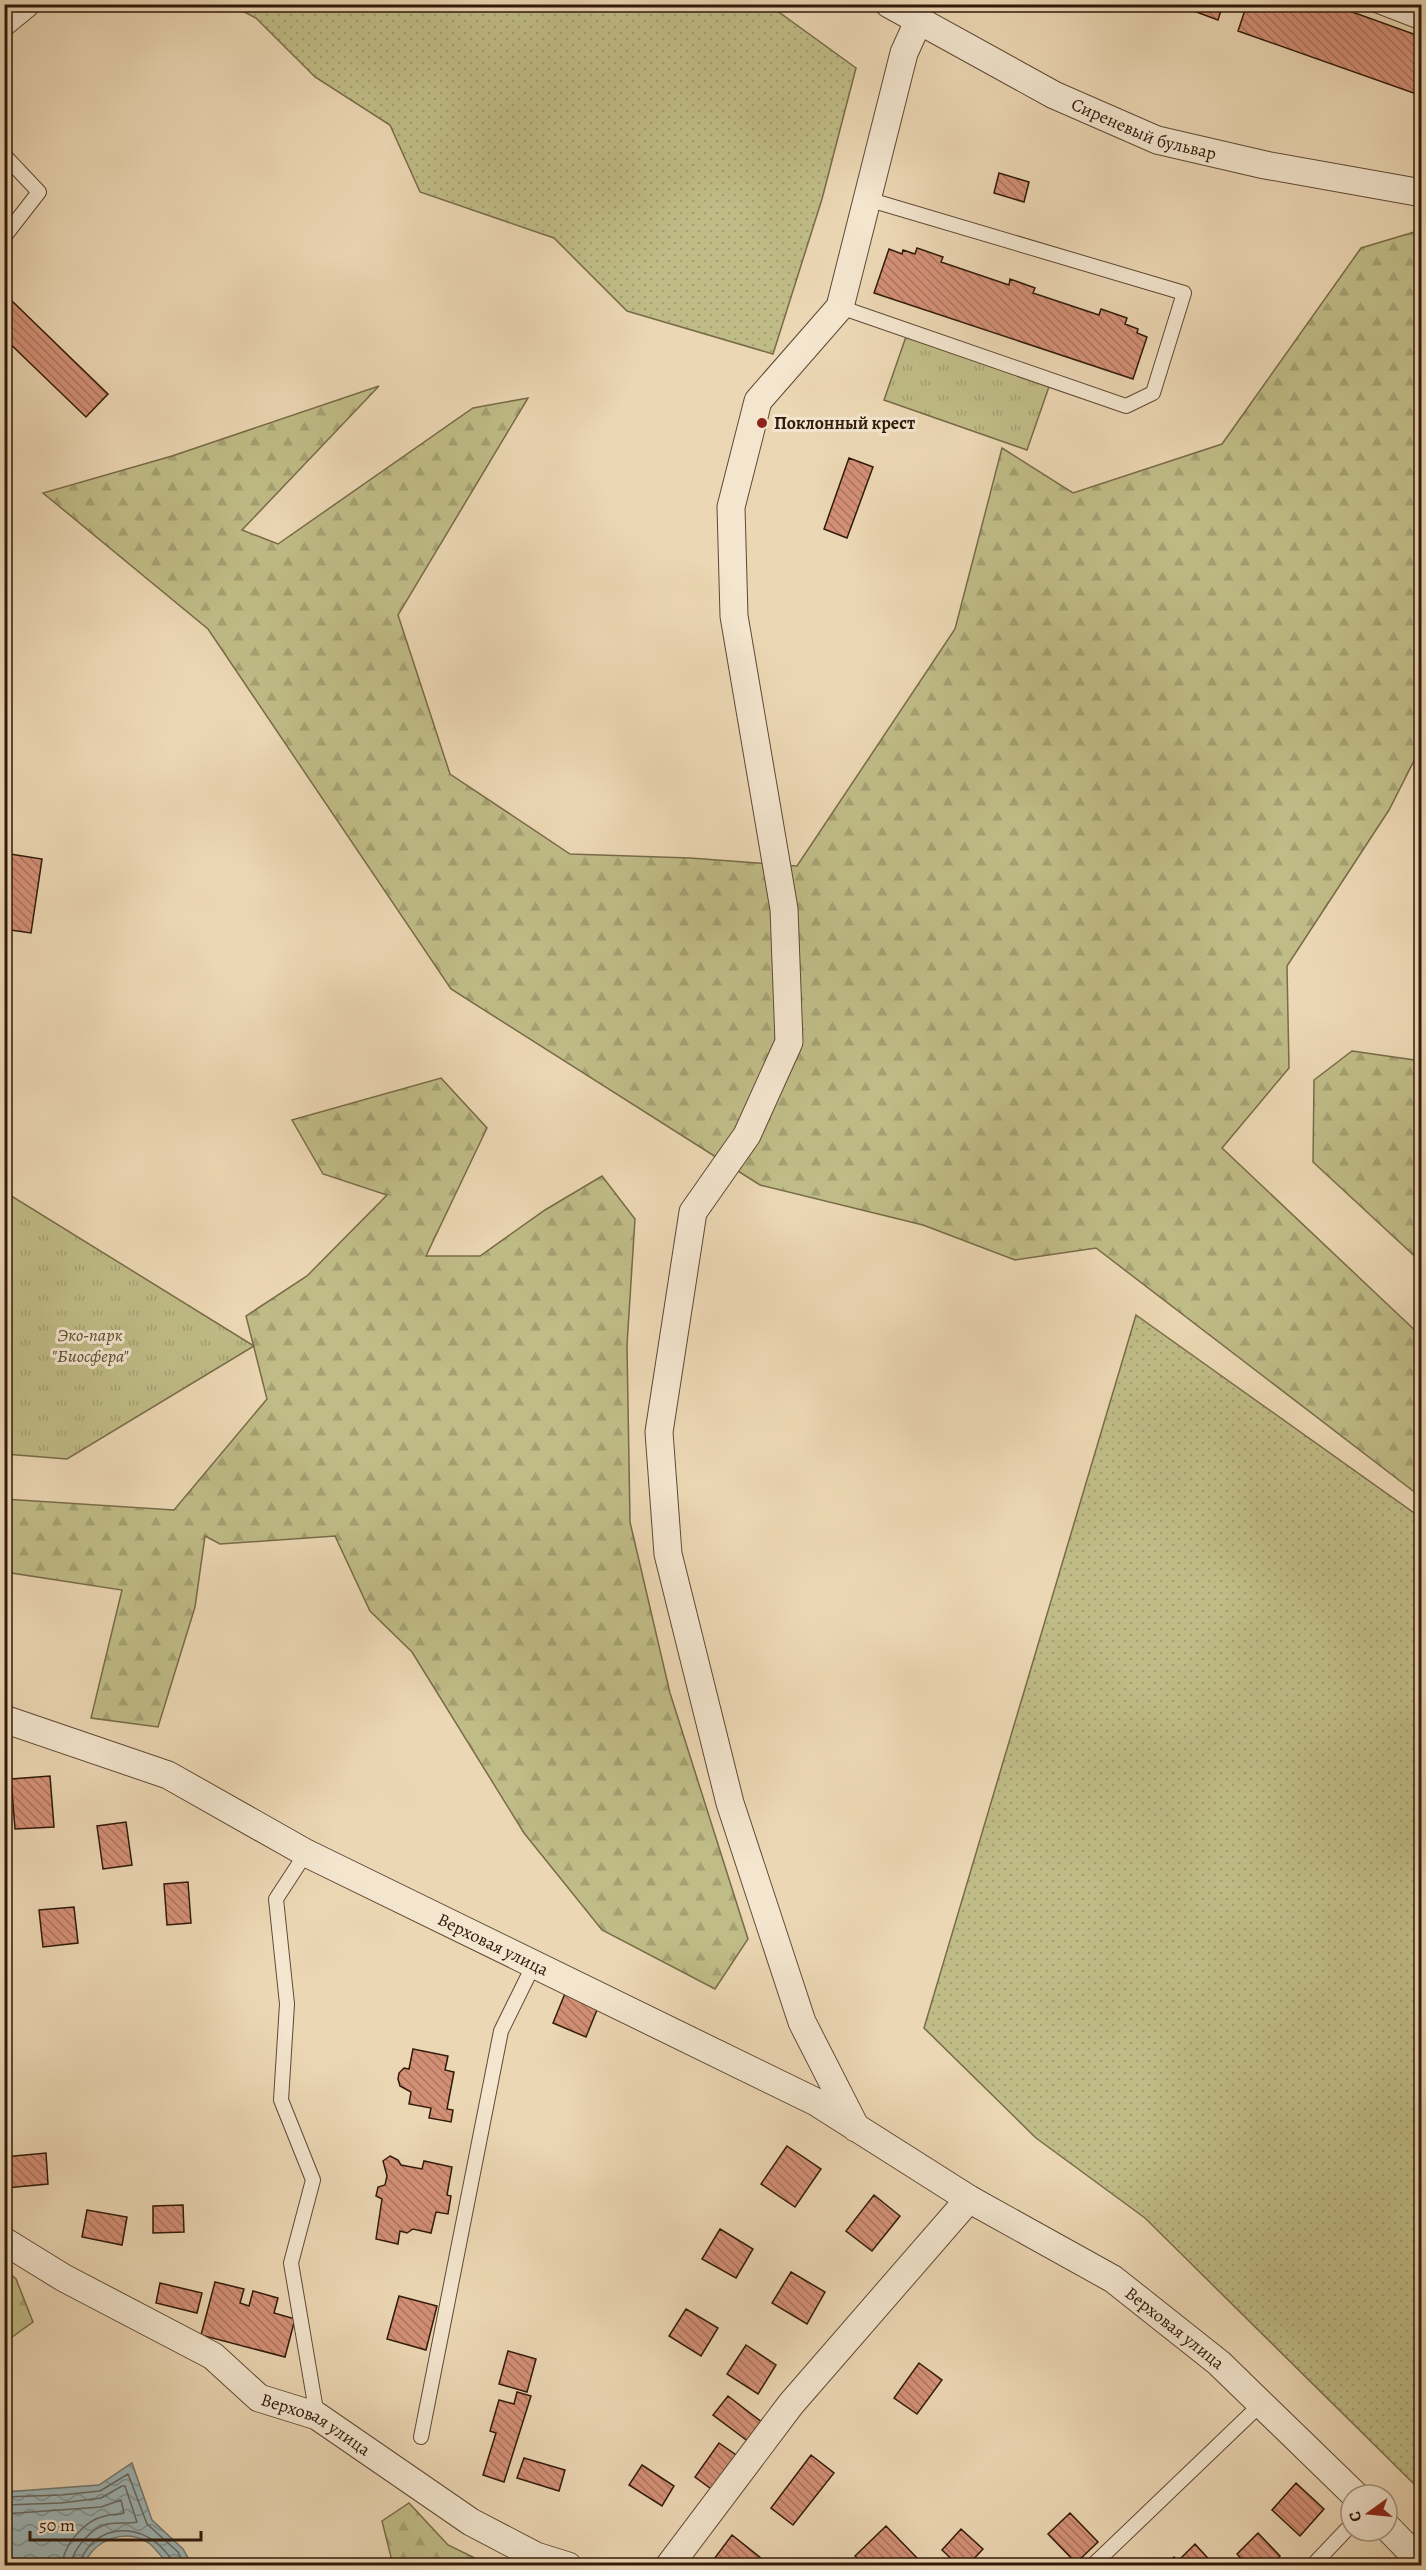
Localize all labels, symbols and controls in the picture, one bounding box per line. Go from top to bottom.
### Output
street label: Сиреневый бульвар [1068,92,1219,165]
place label: Поклонный крест [774,411,915,435]
marker: Поклонный крест [755,416,769,430]
park label: Эко-парк "Биосфера" [52,1323,129,1368]
street label: Верховая улица [434,1907,553,1982]
street label: Верховая улица [1120,2281,1230,2375]
street label: Верховая улица [258,2387,376,2462]
north arrow [1339,2483,1399,2543]
scale bar [30,2504,201,2542]
text: С [1344,2509,1367,2524]
text: 50 m [39,2513,75,2537]

